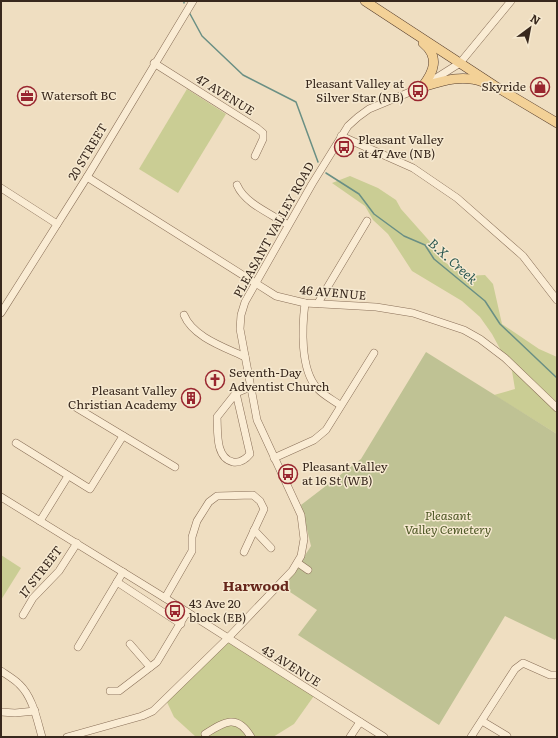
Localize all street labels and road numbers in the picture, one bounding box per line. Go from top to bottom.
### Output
street label: 47 AVENUE [193,69,259,119]
street label: 20 STREET [63,119,111,183]
street label: PLEASANT VALLEY ROAD [228,158,318,301]
street label: 46 AVENUE [299,280,368,304]
street label: 17 STREET [14,542,66,601]
street label: 43 AVENUE [258,640,325,691]

